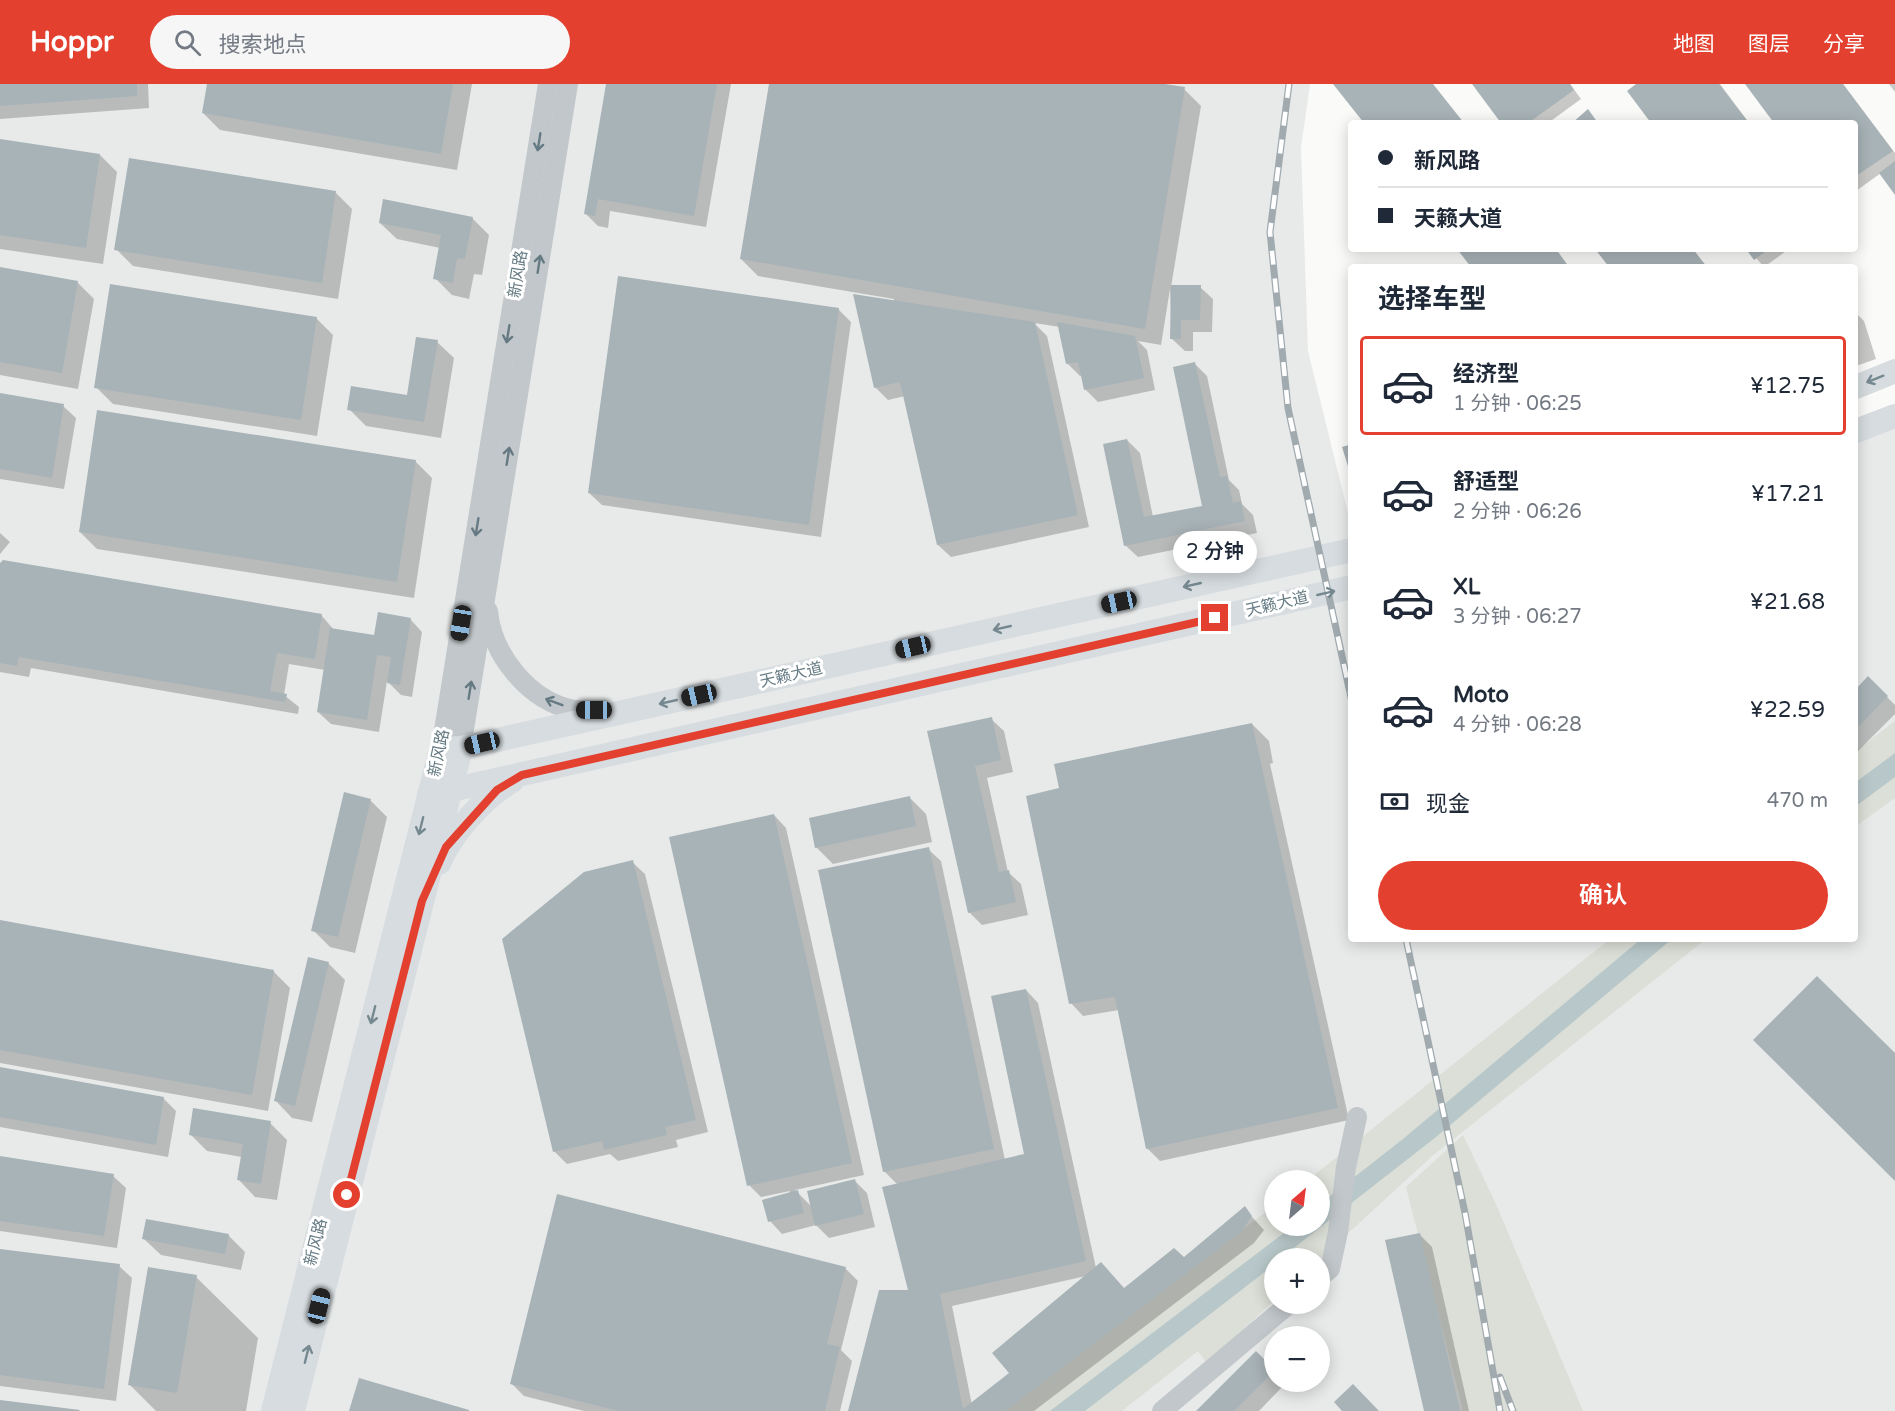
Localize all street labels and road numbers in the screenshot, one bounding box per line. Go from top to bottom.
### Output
street label: 新风路 [504,249,532,299]
street label: 天籁大道 [1244,587,1310,621]
street label: 天籁大道 [758,658,824,692]
street label: 新风路 [424,727,454,779]
street label: 新风路 [300,1216,332,1268]

